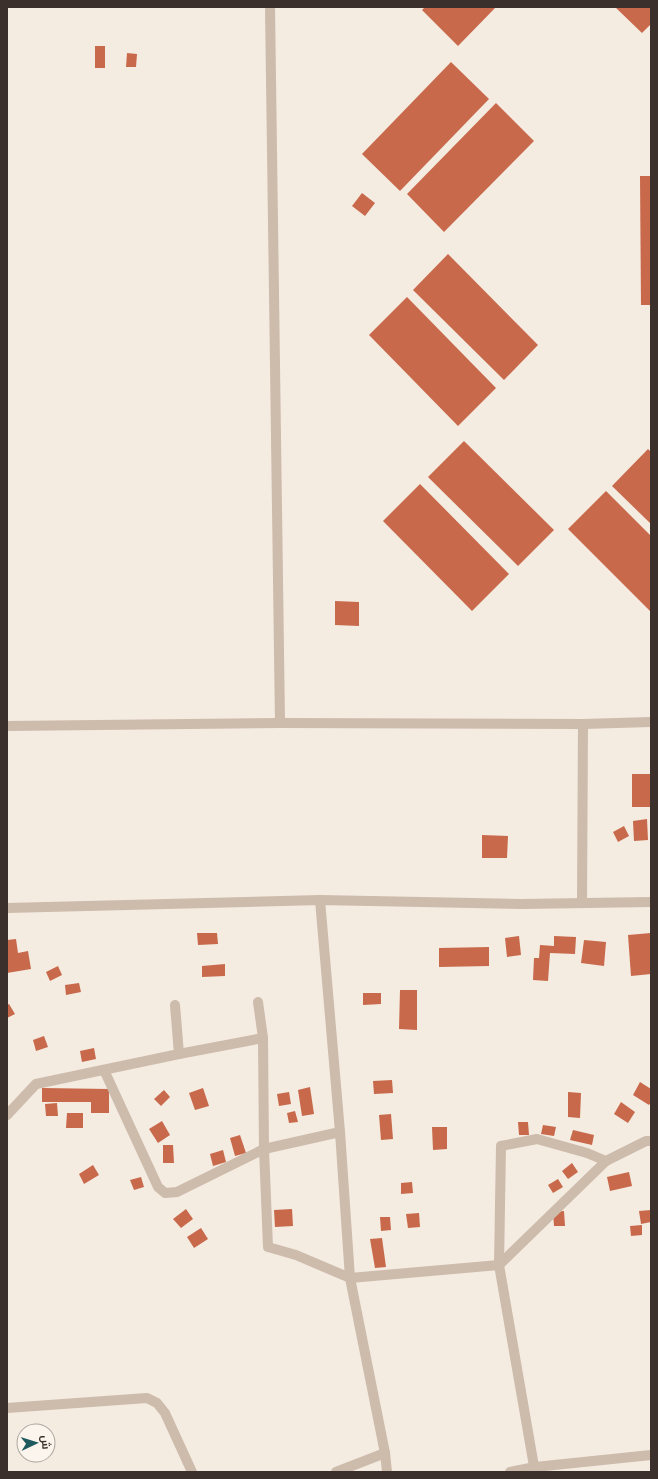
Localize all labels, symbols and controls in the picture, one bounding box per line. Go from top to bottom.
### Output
north arrow [16,1423,56,1463]
text: ش [39,1435,52,1450]

